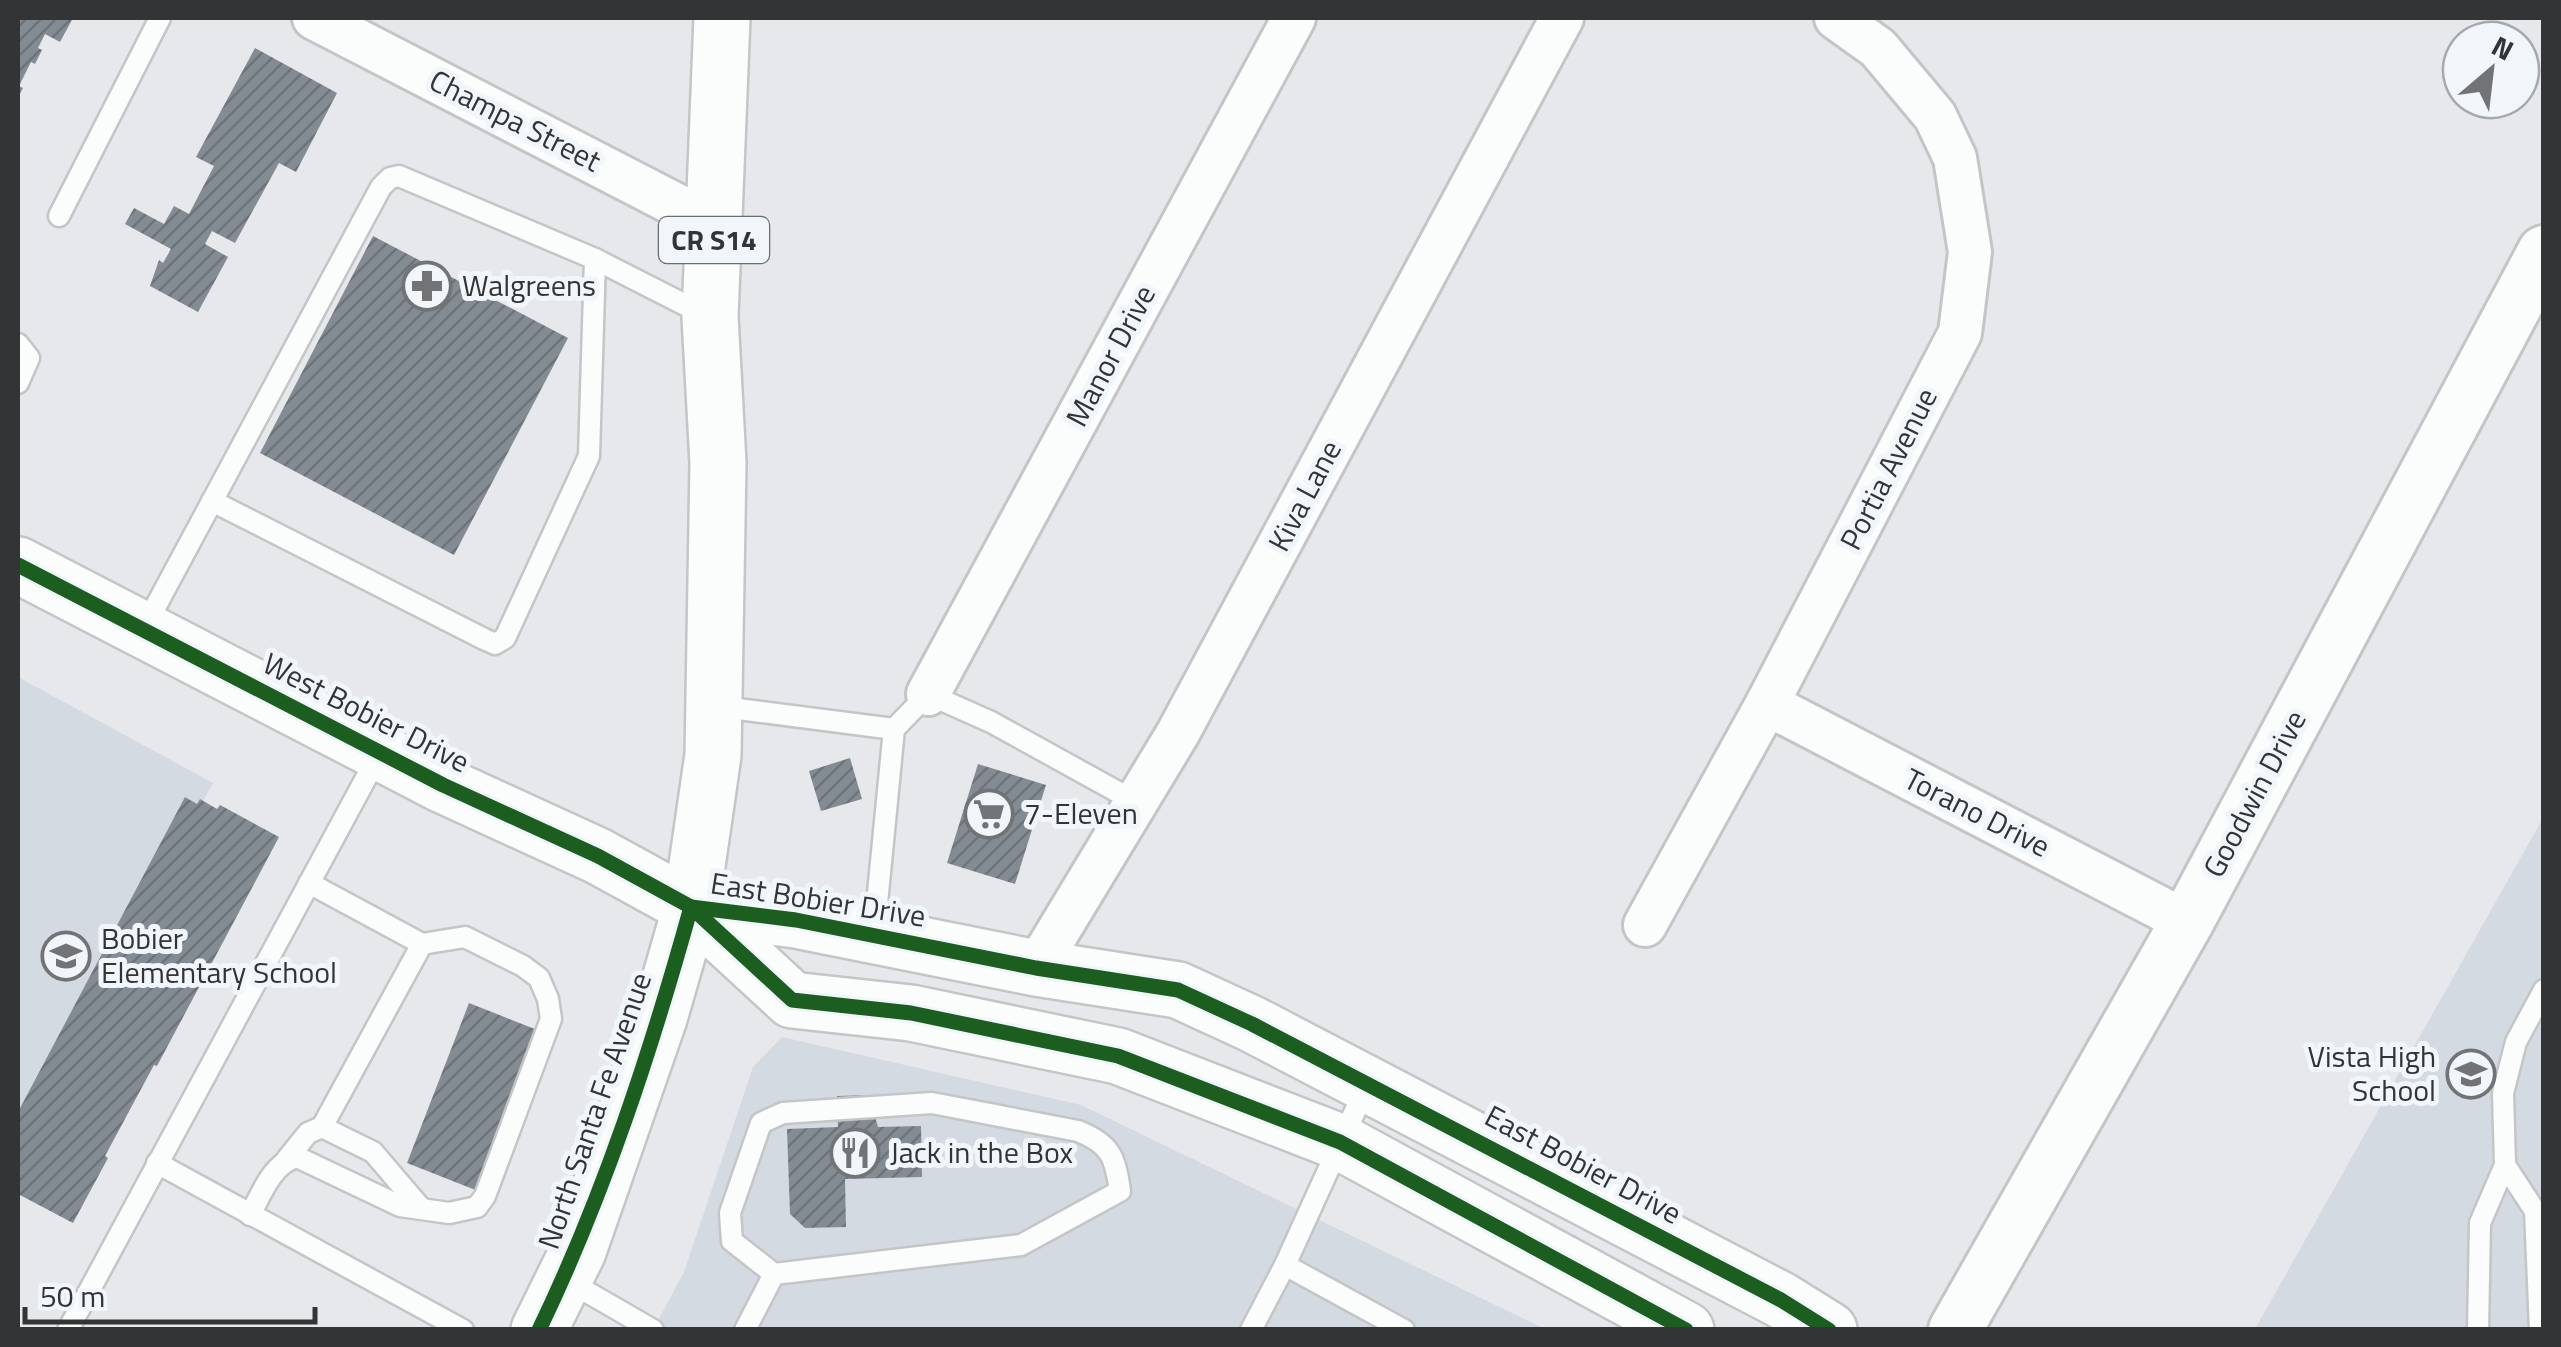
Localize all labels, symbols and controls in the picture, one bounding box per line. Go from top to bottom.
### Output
north arrow [2441,20,2541,120]
text: N [2484,24,2522,71]
street label: Champa Street [422,57,610,183]
road number: CR S14 [659,217,769,263]
pharmacy icon: Walgreens [401,260,453,312]
place label: Walgreens [462,262,596,308]
street label: Manor Drive [1053,276,1167,435]
street label: Portia Avenue [1828,379,1949,558]
street label: Kiva Lane [1256,432,1353,559]
street label: West Bobier Drive [255,640,478,784]
street label: Goodwin Drive [2191,702,2318,885]
street label: Torano Drive [1896,756,2058,869]
supermarket icon: 7-Eleven [963,788,1015,840]
place label: 7-Eleven [1024,790,1138,836]
street label: East Bobier Drive [707,859,929,939]
place label: Bobier Elementary School [101,915,337,995]
school or university icon: Bobier Elementary School [40,930,92,982]
street label: North Santa Fe Avenue [525,966,663,1255]
place label: Vista High School [2308,1033,2436,1113]
school or university icon: Vista High School [2445,1048,2497,1100]
street label: East Bobier Drive [1477,1093,1690,1235]
restaurant icon: Jack in the Box [829,1127,881,1179]
place label: Jack in the Box [890,1129,1073,1175]
scale bar [25,1262,315,1324]
text: 50 m [40,1273,105,1319]

